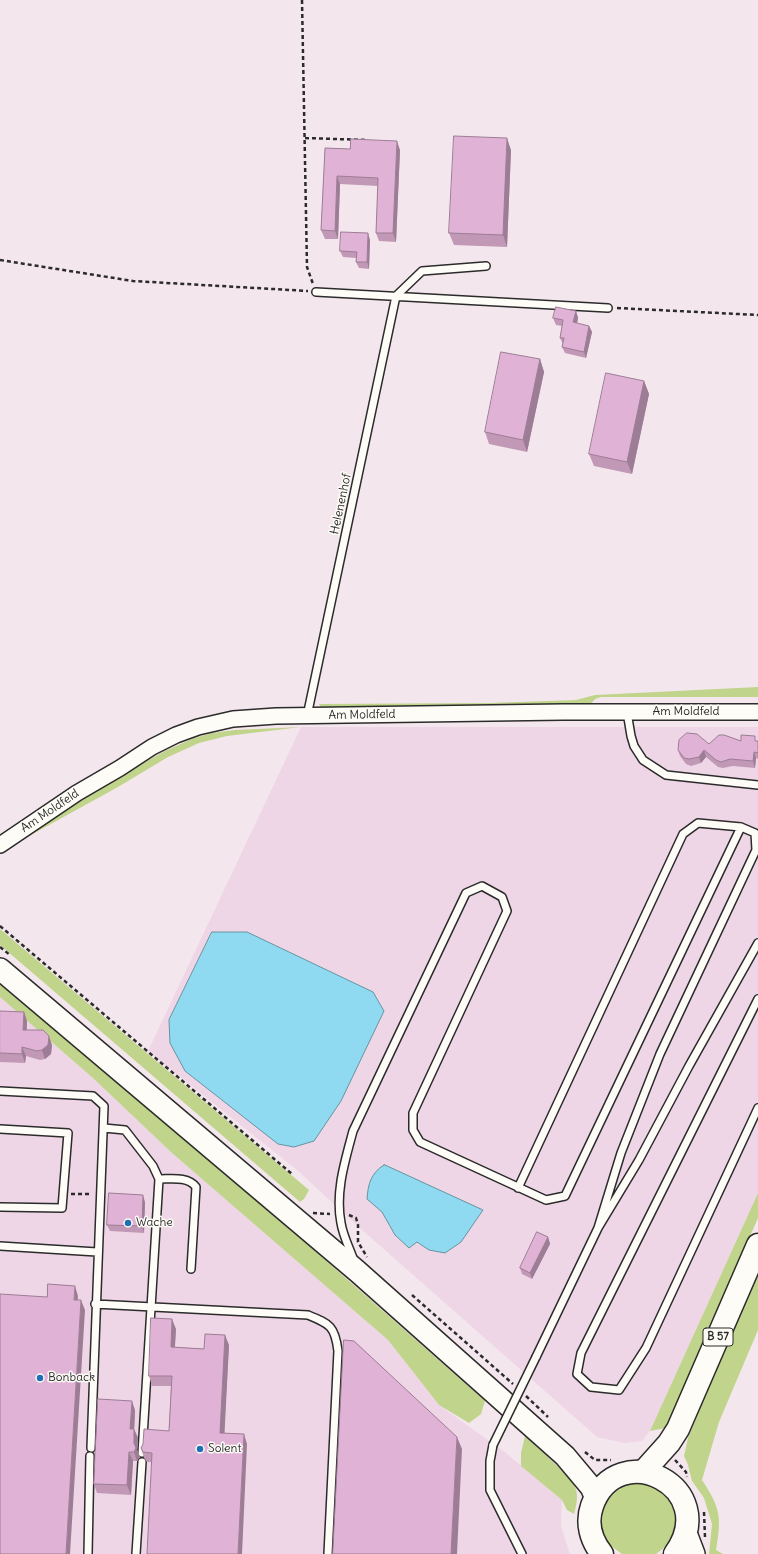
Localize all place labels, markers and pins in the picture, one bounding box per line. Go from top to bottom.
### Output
place label: Wache [136,1216,173,1230]
marker: Wache [123,1218,133,1228]
place label: Bonback [48,1371,95,1385]
marker: Bonback [35,1373,45,1383]
place label: Solent [208,1442,241,1456]
marker: Solent [195,1444,205,1454]

